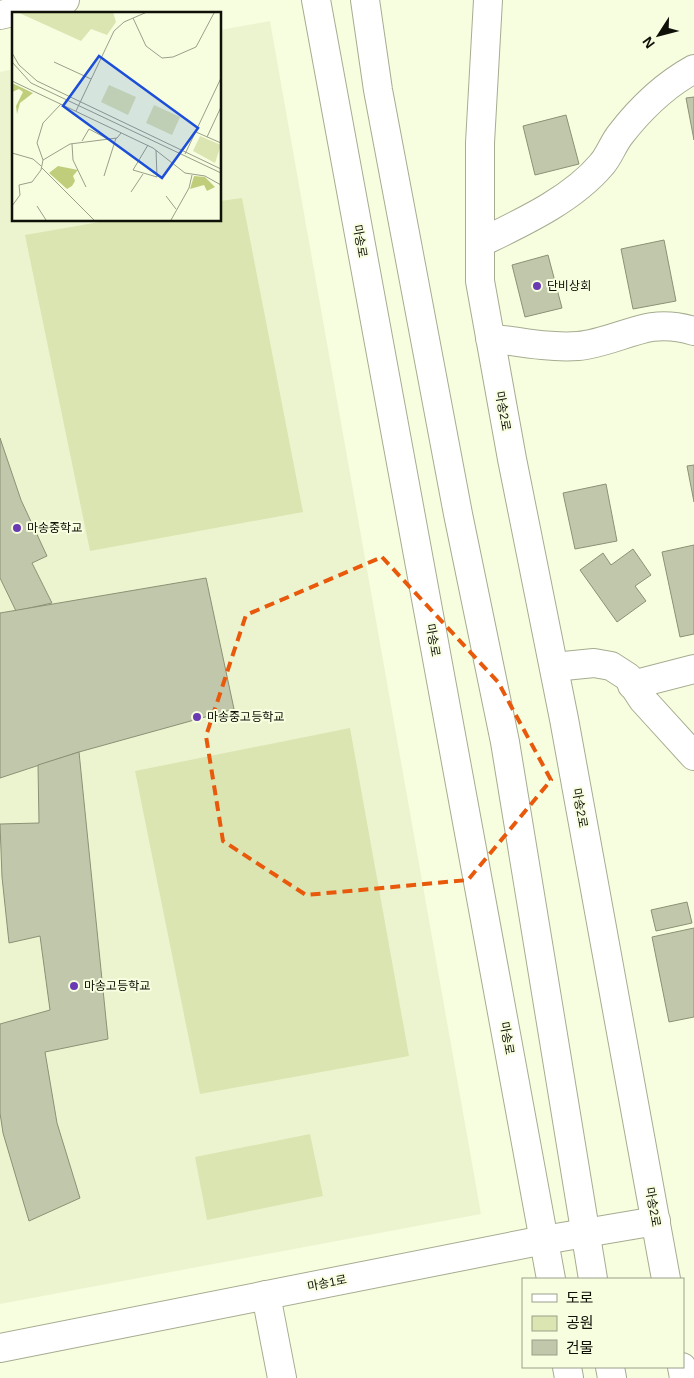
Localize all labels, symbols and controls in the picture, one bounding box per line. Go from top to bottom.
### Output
north arrow [634,10,684,60]
inset map [12,12,221,221]
text: N [639,34,658,51]
street label: 마송로 [350,223,370,259]
place label: 단비상회 [547,279,591,293]
marker: 단비상회 [531,280,543,292]
street label: 마송2로 [493,390,513,432]
place label: 마송중학교 [27,521,82,535]
marker: 마송중학교 [11,522,23,534]
street label: 마송로 [423,622,443,658]
place label: 마송중고등학교 [207,710,284,724]
marker: 마송중고등학교 [191,711,203,723]
street label: 마송2로 [570,787,590,829]
place label: 마송고등학교 [84,979,150,993]
marker: 마송고등학교 [68,980,80,992]
street label: 마송로 [497,1020,517,1056]
street label: 마송2로 [643,1186,663,1228]
street label: 마송1로 [306,1272,348,1294]
legend [522,1278,684,1368]
text: 도로 [566,1289,594,1306]
text: 공원 [566,1314,594,1331]
text: 건물 [566,1339,594,1356]

